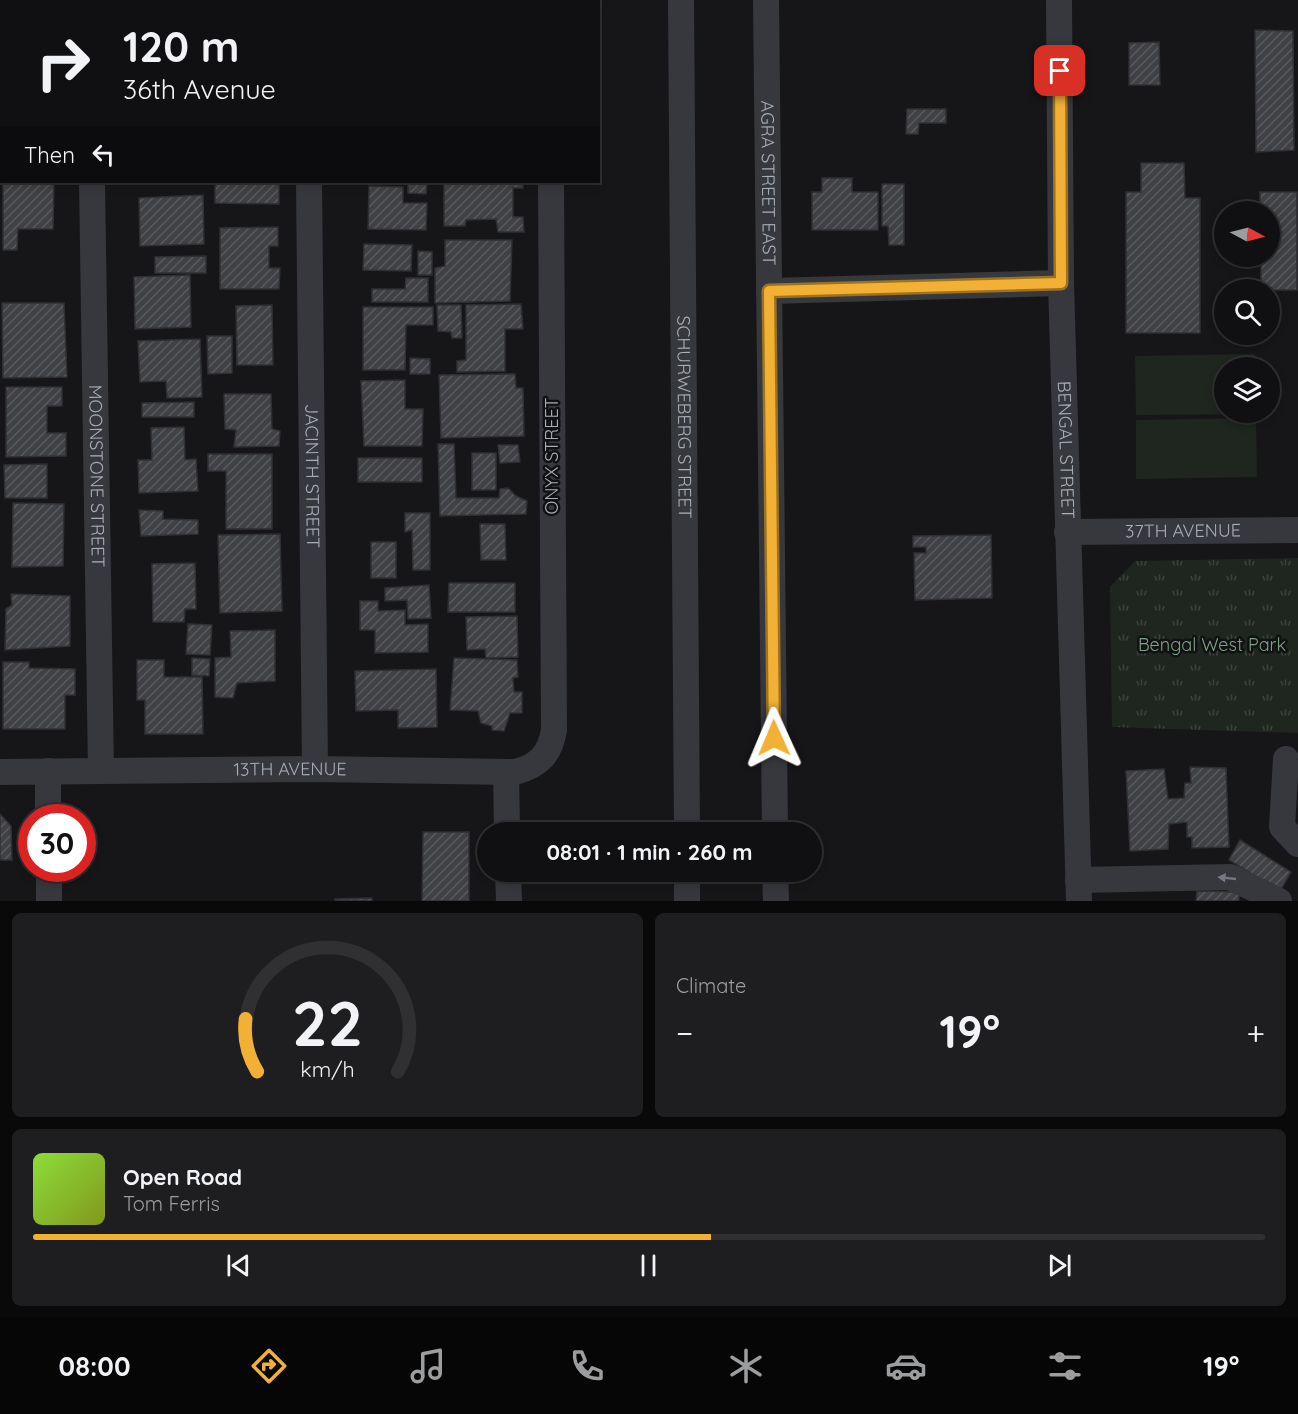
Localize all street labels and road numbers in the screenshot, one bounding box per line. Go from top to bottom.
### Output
street label: AGRA STREET EAST [756,100,781,266]
street label: SCHURWEBERG STREET [672,315,697,519]
street label: BENGAL STREET [1053,381,1080,519]
street label: MOONSTONE STREET [84,384,110,568]
street label: ONYX STREET [540,397,563,515]
street label: JACINTH STREET [300,404,325,548]
street label: 37TH AVENUE [1125,518,1241,542]
street label: 13TH AVENUE [233,757,347,781]

